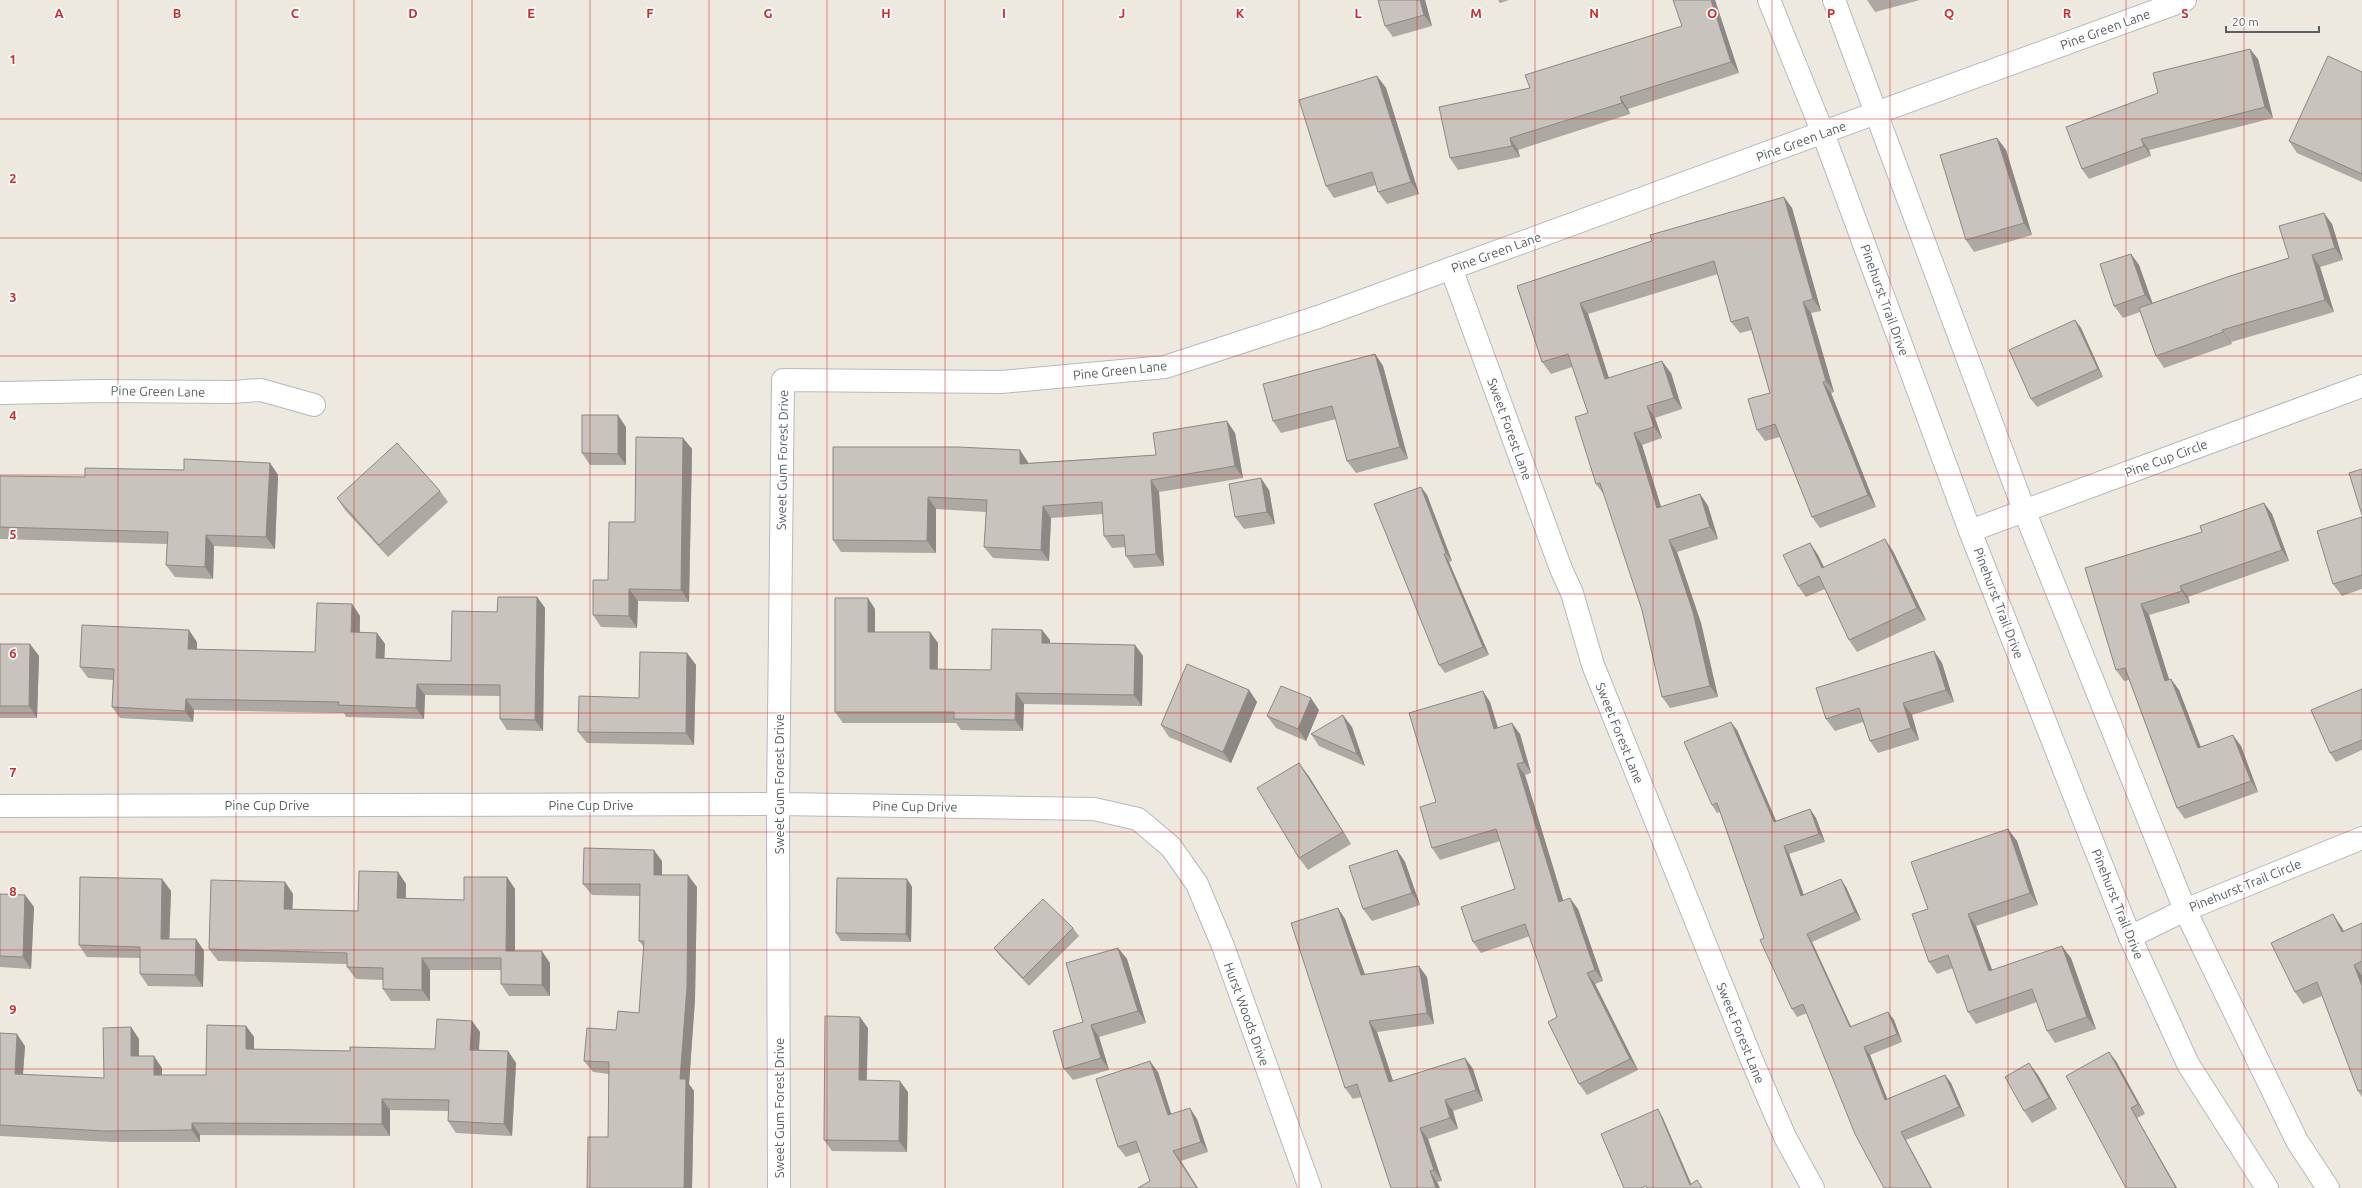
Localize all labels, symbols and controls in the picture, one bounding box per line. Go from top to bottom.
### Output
text: A [54,6,64,20]
text: B [173,6,182,20]
text: C [291,6,300,20]
text: D [408,6,418,20]
text: E [527,6,535,20]
text: F [646,6,654,20]
text: G [764,6,773,20]
text: H [881,6,891,20]
text: I [1002,6,1006,20]
text: J [1119,6,1125,20]
text: K [1236,6,1245,20]
text: L [1354,6,1362,20]
text: M [1470,6,1482,20]
text: N [1589,6,1599,20]
text: O [1707,6,1717,20]
text: P [1827,6,1835,20]
text: Q [1944,6,1954,20]
street label: Pine Green Lane [2058,6,2152,52]
text: R [2063,6,2072,20]
text: S [2181,6,2189,20]
scale bar [2226,8,2319,34]
text: 20 m [2232,15,2259,28]
text: 1 [9,52,17,66]
street label: Pine Green Lane [1754,118,1848,164]
text: 2 [9,171,17,185]
street label: Pine Green Lane [1449,229,1543,275]
street label: Pinehurst Trail Drive [1858,242,1912,358]
text: 3 [9,290,17,304]
street label: Pine Green Lane [1072,358,1168,382]
street label: Sweet Forest Lane [1485,376,1535,482]
street label: Pine Green Lane [111,383,205,399]
street label: Sweet Gum Forest Drive [774,390,790,530]
text: 4 [9,408,17,422]
street label: Pine Cup Circle [2123,437,2209,479]
text: 5 [9,527,17,541]
street label: Pinehurst Trail Drive [1971,546,2027,660]
text: 6 [9,646,17,660]
street label: Sweet Forest Lane [1593,681,1647,785]
street label: Sweet Gum Forest Drive [772,714,786,854]
text: 7 [9,765,17,779]
street label: Pine Cup Drive [224,798,310,812]
street label: Pine Cup Drive [548,798,634,812]
street label: Pine Cup Drive [872,798,958,814]
street label: Pinehurst Trail Drive [2089,847,2147,961]
street label: Pinehurst Trail Circle [2187,856,2303,914]
text: 8 [9,884,17,898]
street label: Hurst Woods Drive [1222,960,1272,1068]
street label: Sweet Forest Lane [1714,981,1768,1085]
text: 9 [9,1002,17,1016]
street label: Sweet Gum Forest Drive [772,1038,786,1178]

